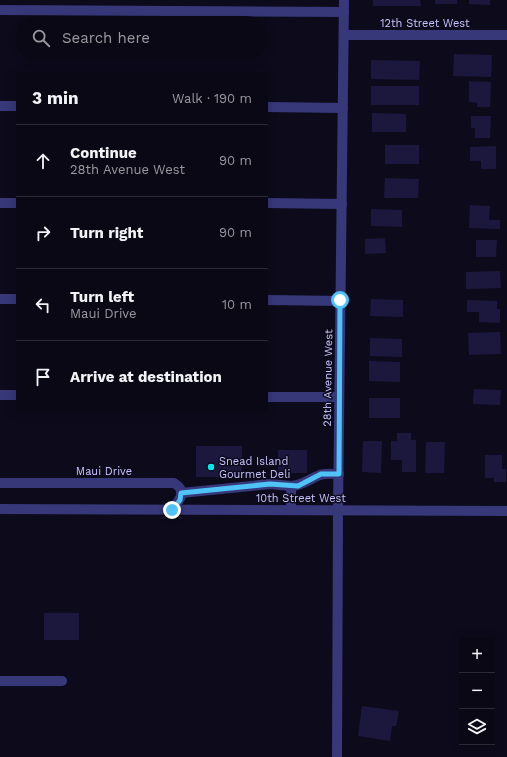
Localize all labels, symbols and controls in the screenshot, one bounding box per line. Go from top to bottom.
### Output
search box [16,16,268,60]
street label: 12th Street West [380,17,470,30]
icon: search [30,27,52,49]
text: Search here [62,29,150,47]
text: 3 min [32,88,78,108]
text: Walk · 190 m [172,91,252,106]
text: Continue [70,144,137,162]
icon: ahead [32,150,54,172]
text: 90 m [219,153,252,168]
text: 28th Avenue West [70,162,185,177]
icon: right [32,222,54,244]
text: Turn right [70,224,143,242]
text: 90 m [219,225,252,240]
text: Turn left [70,288,134,306]
route start [331,291,349,309]
icon: left [32,294,54,316]
text: 10 m [222,297,252,312]
text: Maui Drive [70,306,137,321]
street label: 28th Avenue West [321,329,335,427]
icon: arrive [32,366,54,388]
text: Arrive at destination [70,368,222,386]
place label: Snead Island Gourmet Deli [219,455,291,481]
marker: Snead Island Gourmet Deli [206,462,216,472]
street label: Maui Drive [76,465,132,478]
street label: 10th Street West [256,492,346,505]
route end [163,501,181,519]
map controls [459,637,495,745]
button: + [459,637,495,673]
button: − [459,673,495,709]
button: layers [459,709,495,745]

